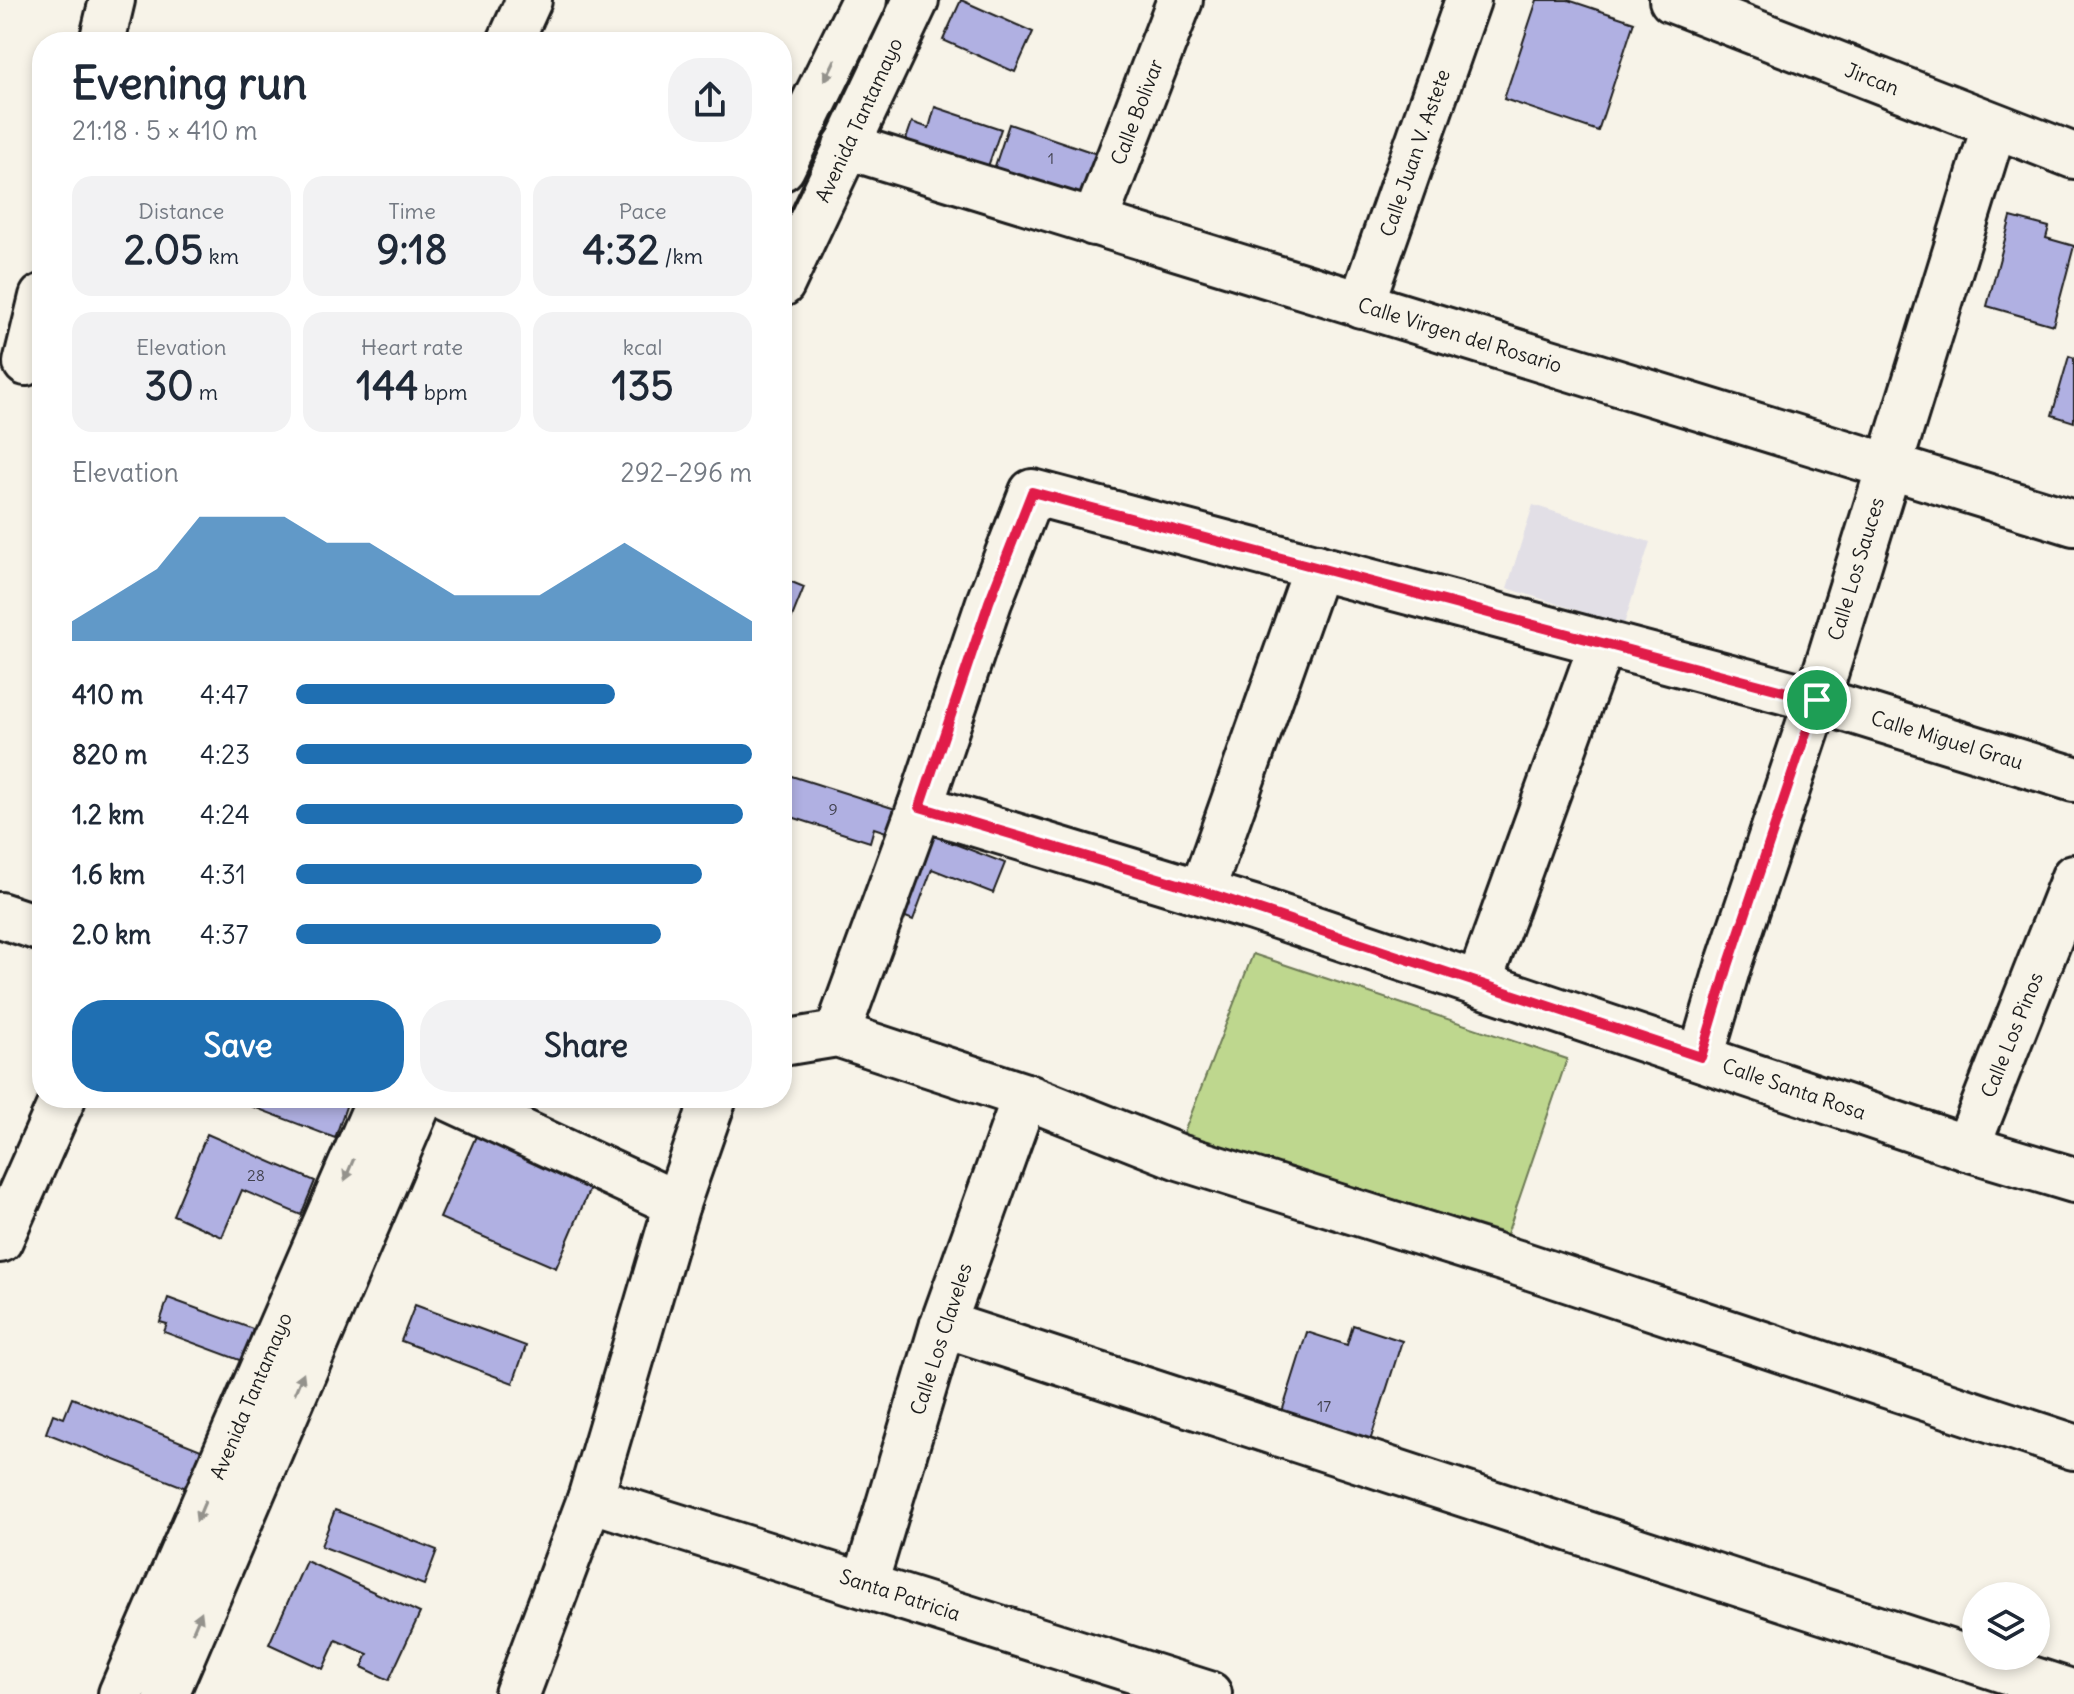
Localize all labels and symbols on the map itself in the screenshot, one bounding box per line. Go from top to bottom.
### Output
street label: Avenida Tantamayo [809,33,908,206]
street label: Calle Bolivar [1105,55,1168,168]
street label: Jircan [1842,57,1903,100]
one-way arrow [823,58,836,81]
street label: Calle Juan V. Astete [1374,66,1455,240]
house number: 1 [1048,148,1054,168]
street label: Calle Virgen del Rosario [1355,292,1565,377]
street label: Calle Los Sauces [1822,494,1889,643]
pin [1783,666,1851,734]
street label: Calle Miguel Grau [1868,705,2026,775]
house number: 9 [828,799,838,819]
street label: Calle Los Pinos [1975,968,2048,1101]
street label: Calle Santa Rosa [1719,1052,1869,1125]
one-way arrow [342,1158,355,1181]
house number: 28 [247,1165,265,1185]
street label: Calle Los Claveles [904,1260,977,1418]
street label: Avenida Tantamayo [204,1309,297,1483]
one-way arrow [293,1371,306,1395]
house number: 17 [1317,1396,1331,1416]
one-way arrow [194,1499,207,1523]
street label: Santa Patricia [837,1563,964,1626]
one-way arrow [190,1610,203,1634]

